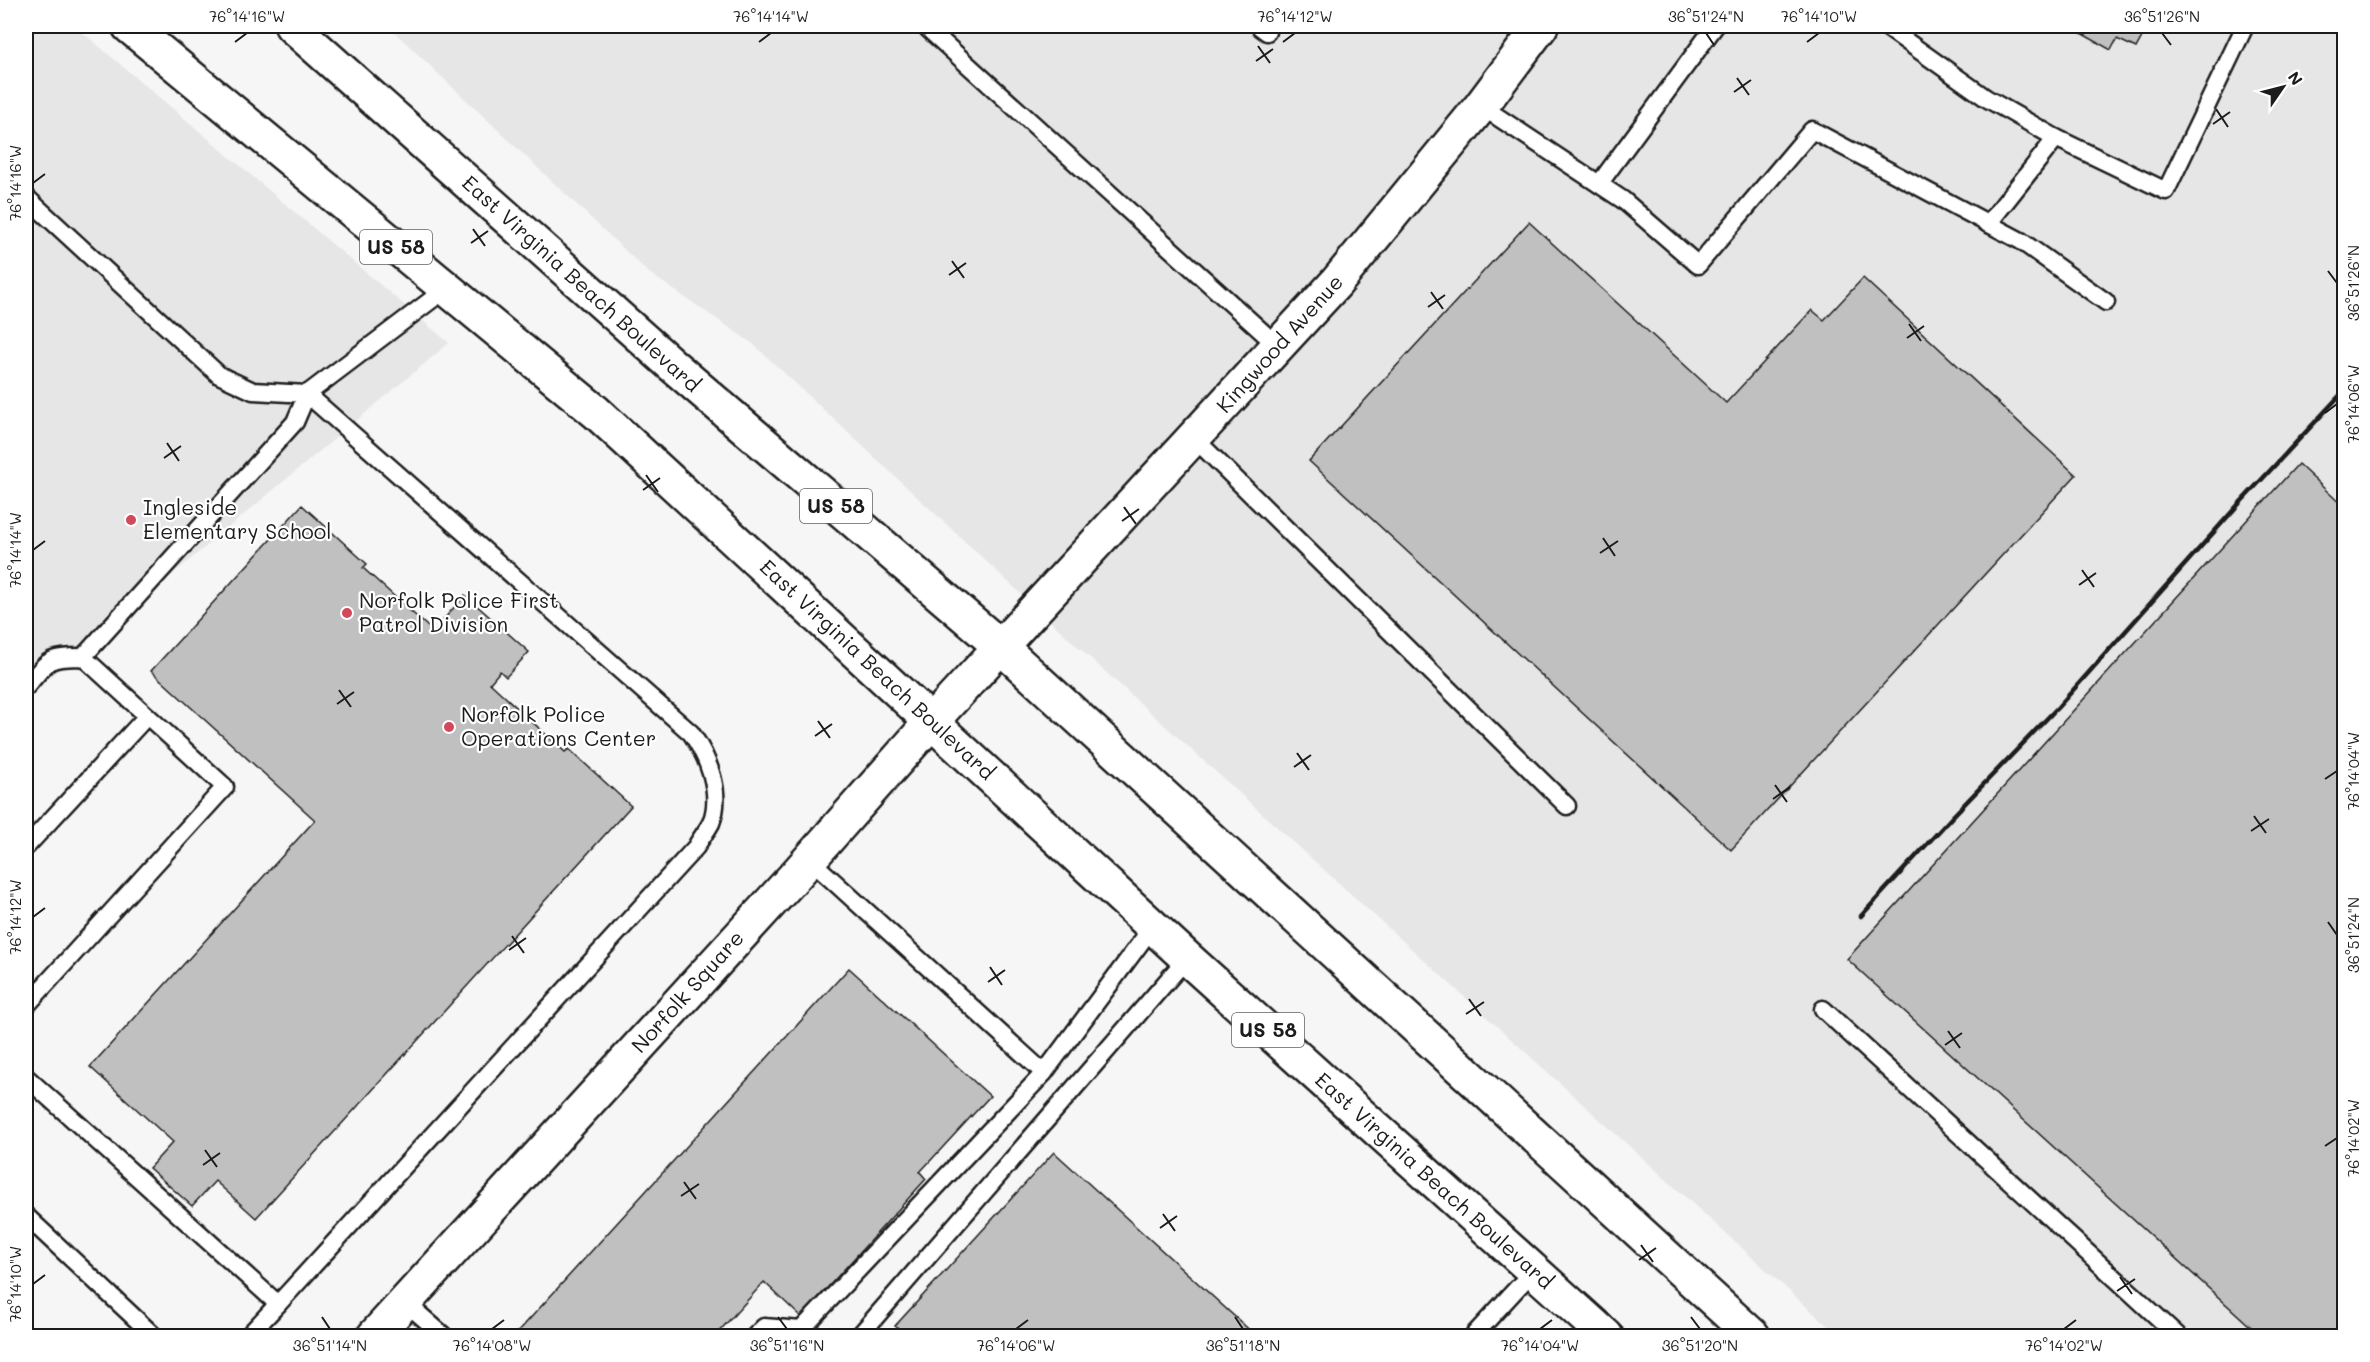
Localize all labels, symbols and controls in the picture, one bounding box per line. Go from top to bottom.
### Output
text: 76°14'16"W [209,6,285,26]
text: 76°14'14"W [733,6,809,26]
text: 76°14'12"W [1257,6,1333,26]
text: 36°51'24"N [1668,6,1744,26]
text: 76°14'10"W [1781,6,1857,26]
text: 36°51'26"N [2124,6,2200,26]
north arrow [2253,57,2313,117]
text: N [2284,67,2308,89]
text: 76°14'16"W [5,145,25,221]
street label: East Virginia Beach Boulevard [457,169,707,397]
road number: US 58 [360,230,432,264]
text: 36°51'26"N [2343,245,2363,321]
street label: Kingwood Avenue [1210,268,1348,418]
text: 76°14'06"W [2343,365,2363,443]
road number: US 58 [800,489,872,523]
place label: Ingleside Elementary School [143,493,331,544]
text: 76°14'14"W [5,512,25,588]
marker: Ingleside Elementary School [124,513,138,527]
street label: East Virginia Beach Boulevard [755,553,1001,785]
place label: Norfolk Police First Patrol Division [359,586,558,637]
marker: Norfolk Police First Patrol Division [340,606,354,620]
place label: Norfolk Police Operations Center [461,700,656,751]
marker: Norfolk Police Operations Center [442,720,456,734]
text: 76°14'04"W [2343,732,2363,810]
text: 76°14'12"W [5,879,25,955]
text: 36°51'24"N [2343,897,2363,973]
street label: Norfolk Square [625,924,749,1058]
road number: US 58 [1232,1013,1304,1047]
street label: East Virginia Beach Boulevard [1310,1066,1560,1294]
text: 76°14'02"W [2343,1099,2363,1177]
text: 76°14'10"W [5,1246,25,1322]
text: 36°51'14"N [293,1335,367,1355]
text: 76°14'08"W [453,1335,531,1355]
text: 36°51'16"N [750,1335,824,1355]
text: 76°14'06"W [977,1335,1055,1355]
text: 36°51'18"N [1206,1335,1280,1355]
text: 76°14'04"W [1501,1335,1579,1355]
text: 36°51'20"N [1662,1335,1738,1355]
text: 76°14'02"W [2025,1335,2103,1355]

